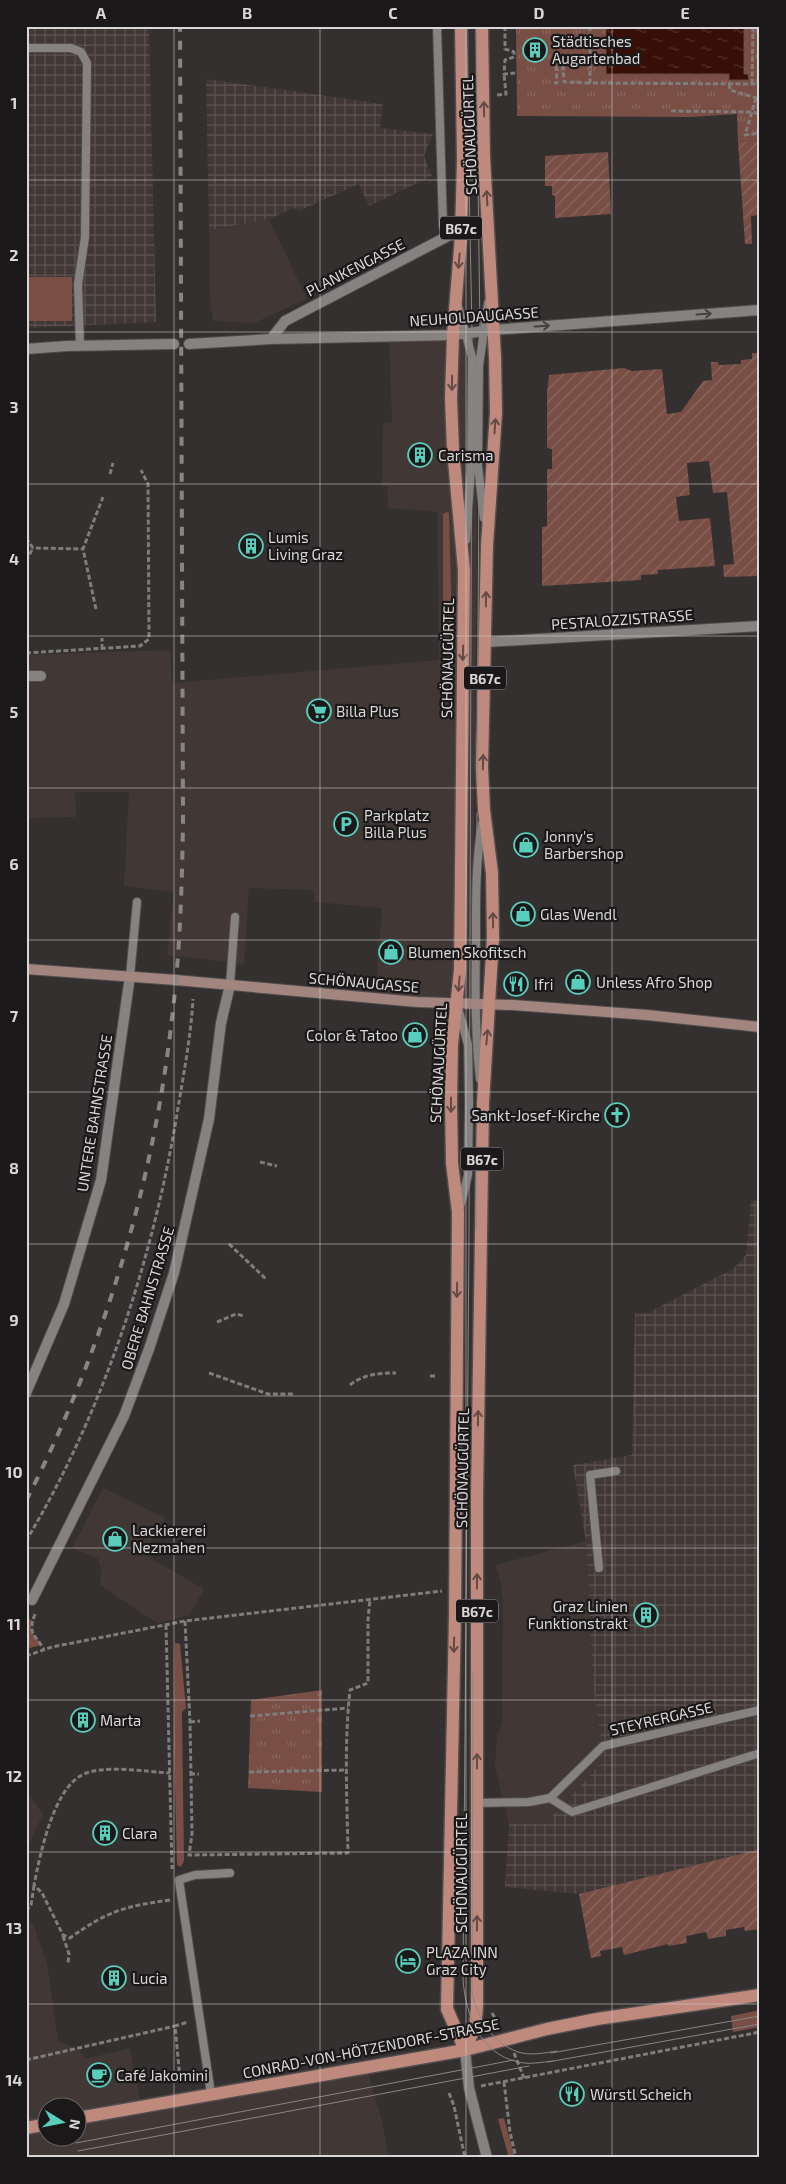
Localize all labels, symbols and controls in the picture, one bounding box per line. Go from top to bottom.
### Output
text: A [96,3,107,22]
text: B [242,3,252,22]
text: C [388,3,398,22]
text: D [534,3,545,22]
text: E [680,3,690,22]
place label: Städtisches Augartenbad [552,32,640,67]
building icon: Städtisches Augartenbad [522,37,548,63]
street label: SCHÖNAUGÜRTEL [458,74,480,195]
text: 1 [11,93,17,112]
one-way arrow [479,101,488,117]
one-way arrow [482,190,491,206]
road number: B67c [440,217,482,240]
street label: PLANKENGASSE [303,234,407,300]
text: 2 [9,245,19,264]
one-way arrow [454,253,463,269]
street label: NEUHOLDAUGASSE [409,302,539,330]
one-way arrow [695,309,711,319]
one-way arrow [533,321,549,330]
one-way arrow [447,375,457,391]
text: 3 [9,397,19,416]
one-way arrow [490,419,499,435]
building icon: Carisma [407,442,433,468]
place label: Carisma [438,446,494,464]
place label: Lumis Living Graz [268,528,343,563]
building icon: Lumis Living Graz [238,533,264,559]
text: 4 [9,549,19,568]
one-way arrow [481,592,491,608]
street label: SCHÖNAUGÜRTEL [437,597,457,718]
street label: PESTALOZZISTRASSE [550,605,694,633]
one-way arrow [458,645,468,661]
road number: B67c [464,666,506,690]
supermarket icon: Billa Plus [306,698,332,724]
text: 5 [10,702,19,721]
place label: Billa Plus [336,702,399,720]
one-way arrow [478,754,488,770]
place label: Parkplatz Billa Plus [364,806,429,841]
parking icon: Parkplatz Billa Plus [333,811,359,837]
place label: Jonny's Barbershop [544,827,624,862]
shop icon: Jonny's Barbershop [513,832,539,858]
text: 6 [9,854,19,873]
shop icon: Glas Wendl [510,901,536,927]
place label: Glas Wendl [540,905,617,923]
one-way arrow [488,912,498,928]
shop icon: Blumen Skofitsch [378,939,404,965]
place label: Blumen Skofitsch [408,943,526,961]
street label: SCHÖNAUGASSE [308,968,420,996]
shop icon: Unless Afro Shop [565,969,591,995]
restaurant icon: Ifri [503,971,529,997]
place label: Unless Afro Shop [596,973,712,991]
place label: Ifri [534,975,553,993]
one-way arrow [454,976,463,992]
street label: SCHÖNAUGÜRTEL [426,1002,450,1123]
text: 7 [10,1006,19,1025]
shop icon: Color & Tatoo [402,1022,428,1048]
place label: Color & Tatoo [306,1026,398,1044]
one-way arrow [482,1029,492,1045]
street label: UNTERE BAHNSTRASSE [73,1033,115,1193]
one-way arrow [446,1096,456,1113]
church icon: Sankt-Josef-Kirche [604,1102,630,1128]
place label: Sankt-Josef-Kirche [471,1106,600,1124]
road number: B67c [461,1148,503,1170]
text: 8 [9,1158,19,1177]
street label: OBERE BAHNSTRASSE [117,1224,177,1372]
one-way arrow [452,1282,462,1298]
text: 9 [9,1310,19,1329]
street label: SCHÖNAUGÜRTEL [452,1407,472,1528]
one-way arrow [473,1411,483,1427]
text: 10 [5,1462,23,1481]
place label: Lackiererei Nezmahen [132,1521,206,1556]
shop icon: Lackiererei Nezmahen [102,1526,128,1552]
one-way arrow [472,1573,482,1590]
place label: Graz Linien Funktionstrakt [528,1597,628,1632]
road number: B67c [456,1600,498,1622]
building icon: Graz Linien Funktionstrakt [633,1602,659,1628]
text: 11 [7,1614,21,1633]
one-way arrow [449,1637,459,1653]
street label: STEYRERGASSE [608,1697,714,1739]
building icon: Marta [70,1707,96,1733]
place label: Marta [100,1711,141,1729]
one-way arrow [472,1753,482,1770]
text: 12 [6,1766,22,1785]
street label: SCHÖNAUGÜRTEL [452,1813,470,1933]
building icon: Clara [92,1820,118,1846]
place label: Clara [122,1824,158,1842]
one-way arrow [472,1916,482,1932]
text: 13 [6,1918,22,1937]
place label: PLAZA INN Graz City [426,1943,498,1978]
hotel icon: PLAZA INN Graz City [395,1948,421,1974]
building icon: Lucia [101,1965,127,1991]
place label: Lucia [132,1969,168,1987]
street label: CONRAD-VON-HÖTZENDORF-STRASSE [241,2014,501,2082]
cafe icon: Café Jakomini [86,2062,112,2088]
place label: Café Jakomini [116,2066,208,2084]
text: 14 [5,2070,23,2089]
restaurant icon: Würstl Scheich [559,2081,585,2107]
place label: Würstl Scheich [590,2085,692,2103]
north arrow [38,2096,88,2146]
text: N [66,2118,85,2131]

